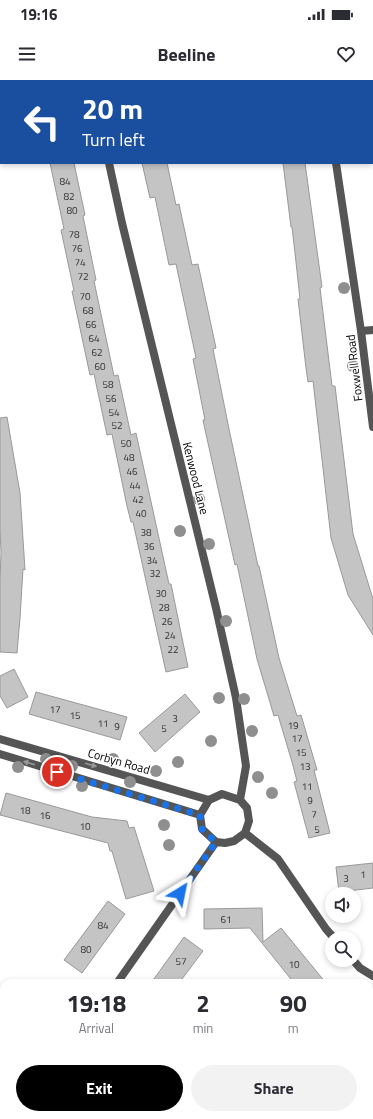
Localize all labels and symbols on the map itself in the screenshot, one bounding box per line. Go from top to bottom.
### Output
house number: 84 [59,174,71,189]
house number: 82 [63,189,75,204]
house number: 80 [66,203,78,218]
house number: 78 [68,227,80,242]
house number: 76 [71,241,83,256]
house number: 74 [74,255,86,270]
house number: 72 [77,269,89,284]
house number: 70 [79,289,91,304]
house number: 68 [82,303,94,318]
house number: 66 [85,317,97,332]
house number: 64 [88,331,100,346]
street label: Foxwell Road [340,334,368,402]
house number: 62 [91,345,103,360]
house number: 60 [94,359,106,374]
house number: 58 [102,377,114,392]
house number: 56 [105,391,117,406]
house number: 54 [108,405,120,420]
house number: 52 [111,418,123,433]
house number: 50 [120,436,132,451]
street label: Kenwood Lane [178,440,214,516]
house number: 48 [123,450,135,465]
house number: 46 [126,464,138,479]
house number: 44 [129,478,141,493]
house number: 42 [132,492,144,507]
house number: 40 [135,506,147,521]
house number: 38 [140,525,152,540]
house number: 36 [143,539,155,554]
house number: 34 [146,553,158,568]
house number: 32 [149,566,161,581]
house number: 30 [155,586,167,601]
house number: 28 [158,600,170,615]
house number: 26 [161,614,173,629]
house number: 24 [164,628,176,643]
house number: 22 [167,642,179,657]
house number: 17 [49,702,61,717]
house number: 15 [69,708,81,723]
house number: 3 [172,711,178,726]
house number: 11 [97,716,109,731]
house number: 19 [287,718,299,733]
house number: 9 [114,719,120,734]
house number: 5 [161,721,167,736]
house number: 17 [291,731,303,746]
street label: Corbyn Road [86,743,152,779]
house number: 15 [295,745,307,760]
pin [40,755,74,789]
house number: 13 [299,759,311,774]
one-way arrow [23,760,35,766]
one-way arrow [85,763,97,769]
house number: 11 [301,779,313,794]
house number: 9 [307,793,313,808]
house number: 18 [19,803,31,818]
house number: 7 [311,807,317,822]
house number: 16 [39,808,51,823]
house number: 10 [79,819,91,834]
house number: 5 [314,822,320,837]
house number: 1 [360,867,366,882]
house number: 3 [343,871,349,886]
position arrow [159,872,201,914]
house number: 61 [220,912,232,927]
house number: 84 [97,918,109,933]
house number: 80 [80,942,92,957]
house number: 57 [175,954,187,969]
house number: 10 [288,957,300,972]

